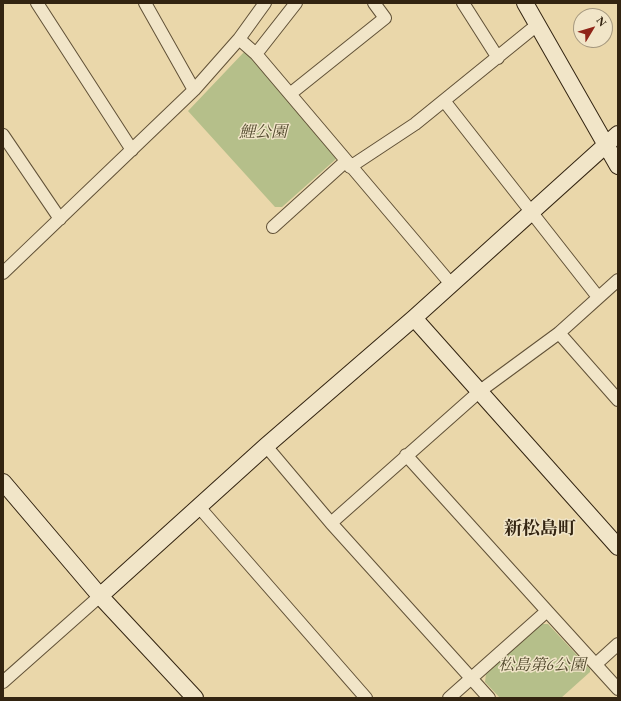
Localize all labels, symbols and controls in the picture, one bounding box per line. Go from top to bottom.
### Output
north arrow [573,8,613,48]
text: N [593,13,610,29]
park label: 鯉公園 [239,123,287,143]
district label: 新松島町 [504,518,576,540]
park label: 松島第6公園 [498,656,586,676]

